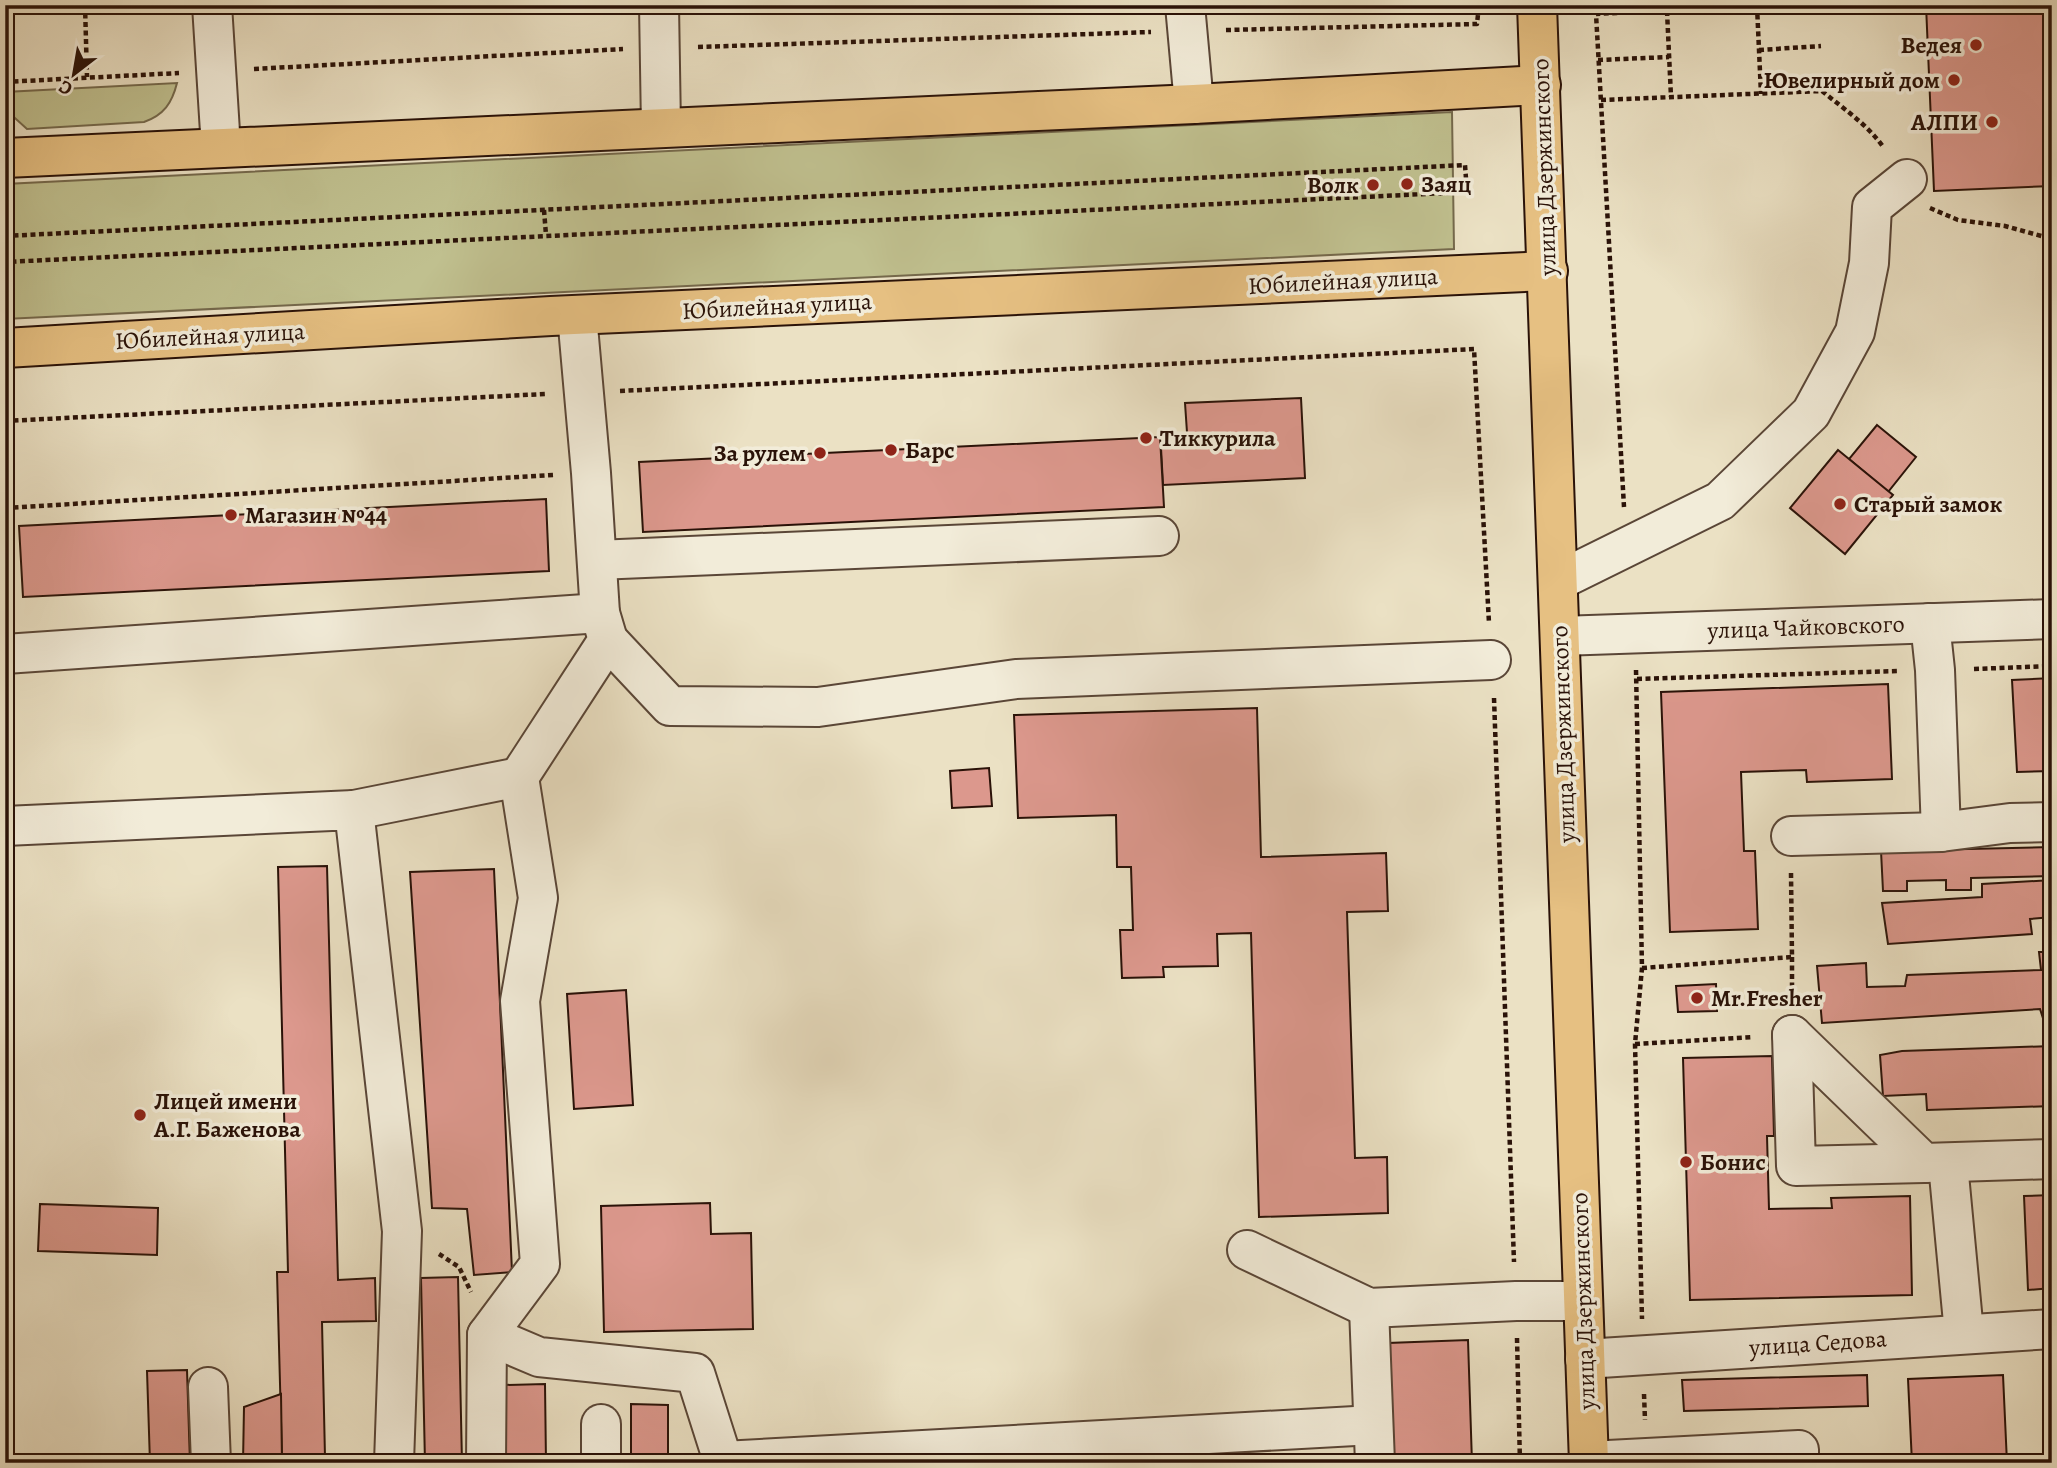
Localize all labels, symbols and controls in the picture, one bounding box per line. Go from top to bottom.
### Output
place label: Ведея [1901,29,1962,61]
marker: Ведея [1968,37,1984,53]
north arrow [38,38,108,108]
street label: улица Дзержинского [1524,58,1564,277]
place label: Ювелирный дом [1763,64,1940,96]
marker: Ювелирный дом [1946,72,1962,88]
text: С [54,74,77,102]
place label: АЛПИ [1910,106,1978,138]
marker: АЛПИ [1984,114,2000,130]
place label: Заяц [1421,168,1472,200]
place label: Волк [1307,169,1359,201]
marker: Заяц [1399,176,1415,192]
marker: Волк [1365,177,1381,193]
street label: Юбилейная улица [1247,260,1439,302]
street label: Юбилейная улица [681,285,873,327]
street label: Юбилейная улица [114,315,306,357]
place label: Тиккурила [1160,422,1276,454]
marker: Тиккурила [1138,430,1154,446]
place label: Барс [905,434,955,466]
place label: За рулем [714,437,806,469]
marker: Барс [883,442,899,458]
marker: За рулем [812,445,828,461]
place label: Старый замок [1854,488,2002,520]
marker: Старый замок [1832,496,1848,512]
place label: Магазин №44 [245,499,387,531]
marker: Магазин №44 [223,507,239,523]
street label: улица Чайковского [1706,608,1905,646]
street label: улица Дзержинского [1543,625,1583,844]
place label: Mr.Fresher [1711,982,1823,1014]
marker: Mr.Fresher [1689,990,1705,1006]
place label: Лицей имени А.Г. Баженова [153,1085,301,1145]
marker: Лицей имени А.Г. Баженова [132,1107,148,1123]
place label: Бонис [1700,1146,1766,1178]
marker: Бонис [1678,1154,1694,1170]
street label: улица Дзержинского [1563,1192,1603,1411]
street label: улица Седова [1747,1322,1888,1364]

